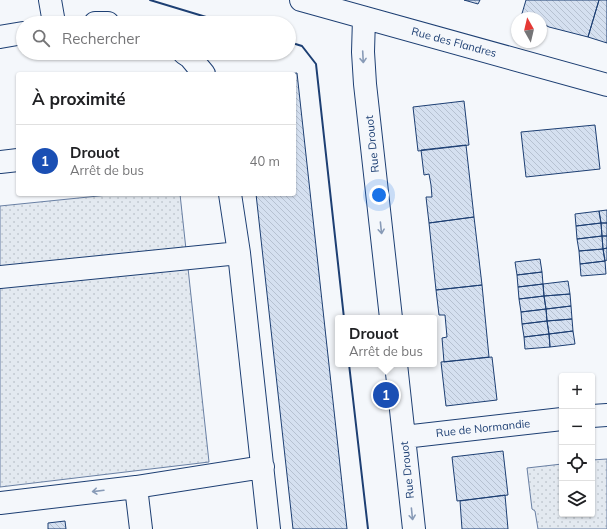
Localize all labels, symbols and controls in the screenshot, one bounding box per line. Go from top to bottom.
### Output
north arrow [511,12,547,48]
search box [16,16,296,60]
street label: Rue des Flandres [410,24,498,60]
icon: search [30,27,52,49]
text: Rechercher [62,29,140,48]
one-way arrow [360,50,367,63]
text: À proximité [32,88,126,109]
street label: Rue Drouot [362,114,382,173]
text: Drouot [70,143,120,162]
text: 1 [41,153,49,169]
text: 40 m [250,153,280,169]
text: Arrêt de bus [70,162,144,178]
your location [369,185,389,205]
one-way arrow [378,221,385,234]
popup [335,315,437,367]
text: Drouot [349,324,399,343]
text: Arrêt de bus [349,343,423,359]
map controls [559,373,595,517]
button: + [559,373,595,409]
pin: 1 [373,380,399,410]
button: − [559,409,595,445]
street label: Rue de Normandie [435,416,531,440]
street label: Rue Drouot [397,440,417,499]
button: locate [559,445,595,481]
button: layers [559,481,595,517]
one-way arrow [92,488,105,495]
one-way arrow [408,507,416,520]

